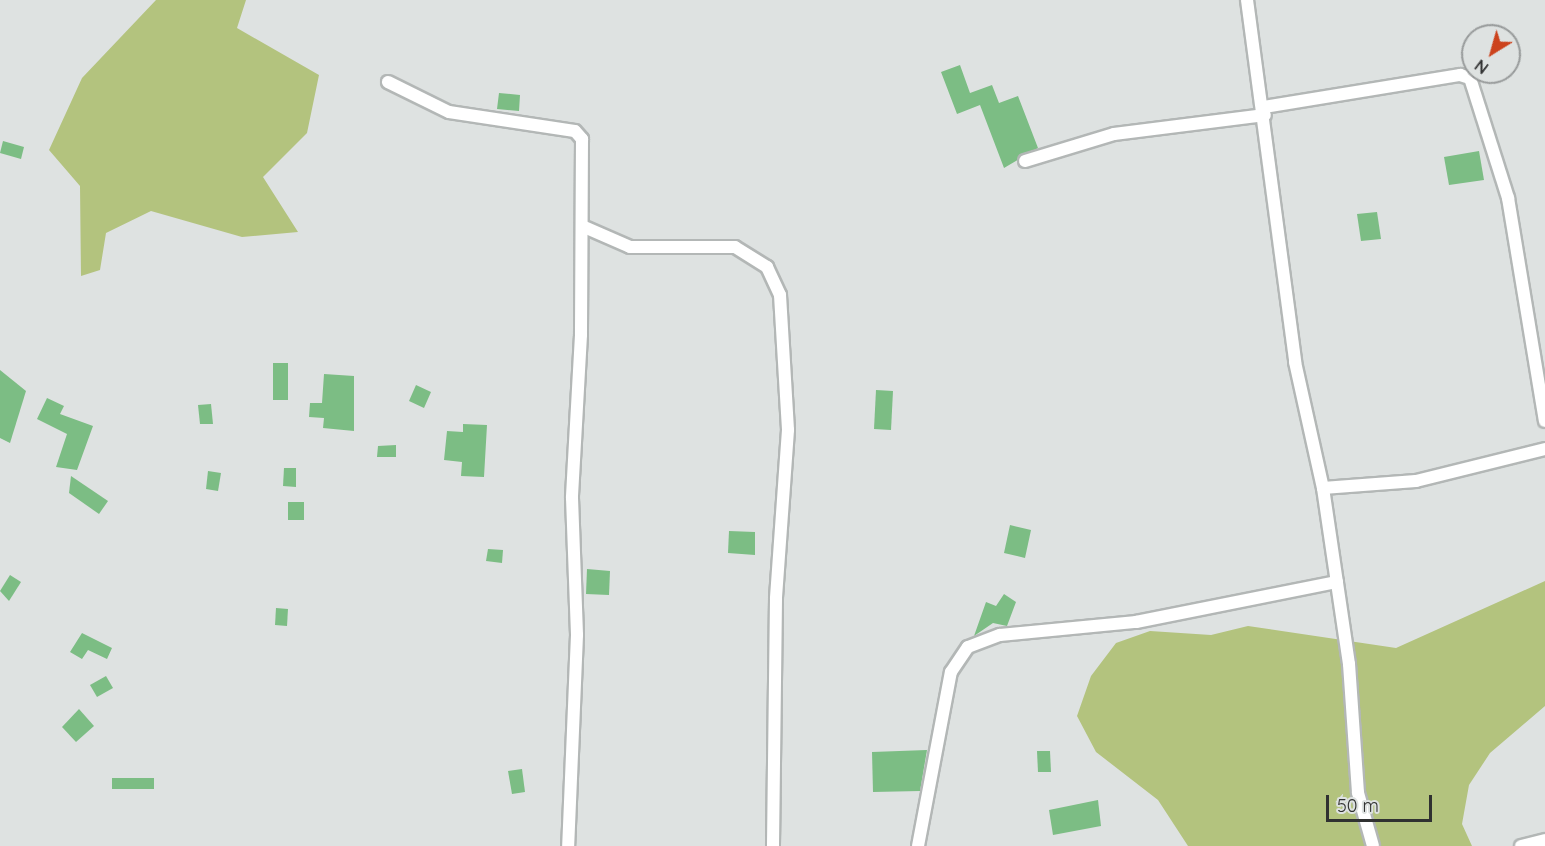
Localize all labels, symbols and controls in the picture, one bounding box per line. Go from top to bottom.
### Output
north arrow [1461,24,1521,84]
text: N [1471,55,1492,78]
scale bar [1329,783,1436,821]
text: 50 m [1337,794,1379,817]

